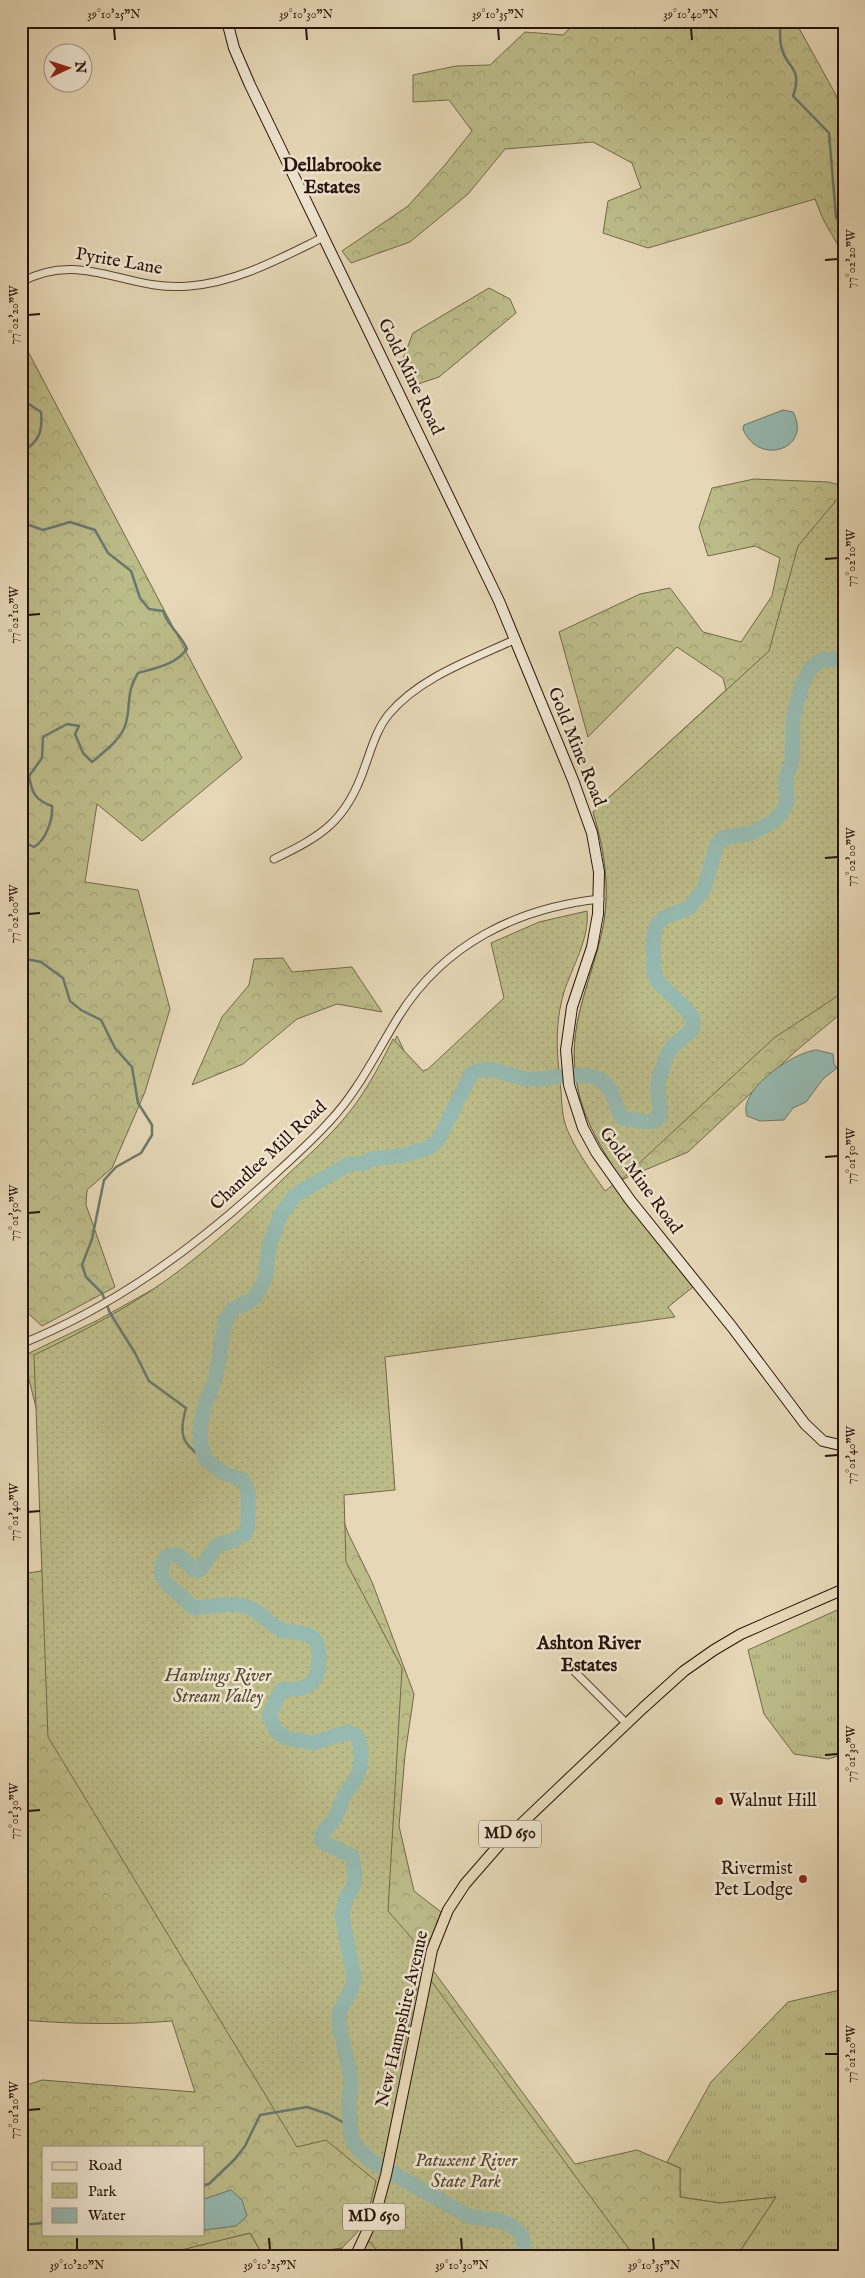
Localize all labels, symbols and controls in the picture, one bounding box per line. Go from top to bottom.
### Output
text: 39°10'25"N [87,7,141,22]
text: 39°10'30"N [279,7,334,22]
text: 39°10'35"N [472,7,525,22]
text: 39°10'40"N [663,7,719,22]
north arrow [42,42,92,92]
text: N [71,59,89,74]
district label: Dellabrooke Estates [283,154,382,200]
text: 77°02'20"W [844,229,859,288]
street label: Pyrite Lane [74,243,164,281]
text: 77°02'20"W [7,285,22,344]
street label: Gold Mine Road [372,315,448,439]
text: 77°02'10"W [844,529,859,587]
text: 77°02'10"W [7,586,22,644]
street label: Gold Mine Road [542,684,611,810]
text: 77°02'00"W [844,827,859,887]
text: 77°02'00"W [7,884,22,944]
street label: Chandlee Mill Road [206,1096,332,1216]
street label: Gold Mine Road [594,1123,687,1239]
text: 77°01'50"W [844,1127,859,1184]
text: 77°01'50"W [7,1184,22,1241]
text: 77°01'40"W [844,1426,859,1484]
text: 77°01'40"W [7,1483,22,1541]
district label: Ashton River Estates [536,1632,642,1678]
park label: Hawlings River Stream Valley [164,1665,272,1709]
text: 77°01'30"W [844,1725,859,1782]
text: 77°01'30"W [7,1782,22,1839]
place label: Walnut Hill [729,1790,817,1813]
marker: Walnut Hill [713,1795,725,1807]
road number: MD 650 [479,1820,541,1848]
place label: Rivermist Pet Lodge [714,1858,793,1902]
marker: Rivermist Pet Lodge [797,1873,809,1885]
street label: New Hampshire Avenue [371,1928,435,2110]
text: 77°01'20"W [844,2025,859,2083]
text: 77°01'20"W [7,2081,22,2139]
legend [42,2146,205,2236]
park label: Patuxent River State Park [415,2150,518,2194]
text: Road [88,2156,123,2175]
text: Park [88,2182,118,2201]
road number: MD 650 [343,2204,405,2230]
text: Water [88,2206,126,2225]
text: 39°10'20"N [49,2258,105,2273]
text: 39°10'25"N [243,2258,297,2273]
text: 39°10'30"N [435,2258,490,2273]
text: 39°10'35"N [628,2258,681,2273]

